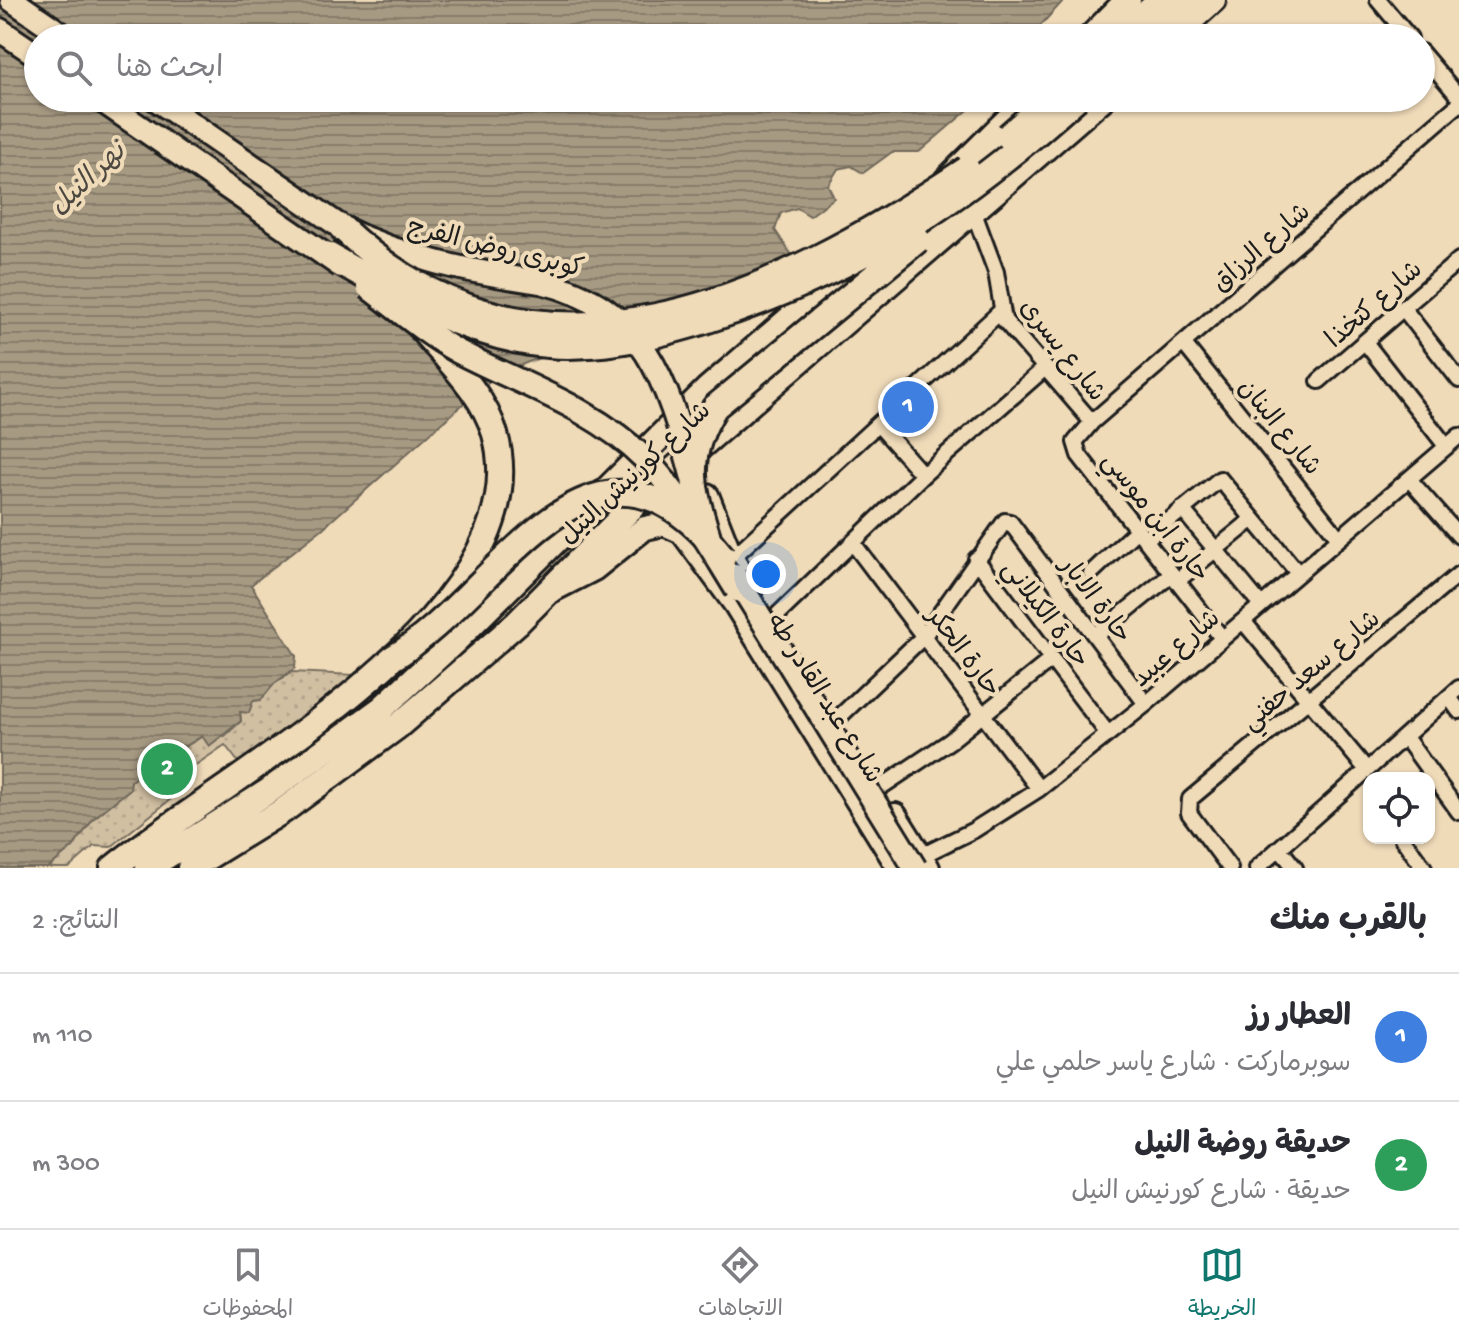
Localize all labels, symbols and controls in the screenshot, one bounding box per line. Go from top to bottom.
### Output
search box [24,24,1435,112]
icon: search [52,46,96,90]
text: ابحث هنا [116,53,223,88]
water label: نهر النيل [44,135,136,224]
street label: شارع الرزاق [1207,198,1319,301]
street label: كوبرى روض الفرج [404,213,586,287]
street label: شارع كتخذا [1321,256,1431,357]
street label: شارع يسرى [1011,294,1110,409]
street label: شارع البنان [1229,374,1326,483]
pin: 1 [882,377,934,437]
street label: شارع كورنيش النيل [555,397,719,553]
street label: حارة ابن موسي [1091,448,1214,592]
street label: حارة الابار [1050,551,1136,651]
your location [746,554,786,594]
street label: حارة الكيلاني [990,556,1094,677]
street label: حارة الحكر [916,601,1005,705]
street label: شارع عبيد [1128,605,1228,696]
street label: شارع سعد حفني [1237,605,1391,742]
street label: شارع عبد القادر طه [757,608,887,790]
pin: 2 [141,739,193,799]
map controls [1363,772,1435,844]
button: locate [1363,772,1435,844]
text: بالقرب منك [1270,903,1427,943]
text: النتائج: 2 [32,908,119,939]
text: العطار رز [1247,1001,1351,1036]
text: 110 m [32,1022,92,1053]
text: 1 [1396,1022,1406,1053]
text: سوبرماركت · شارع ياسر حلمي علي [995,1050,1351,1081]
text: حديقة روضة النيل [1134,1129,1351,1164]
text: 300 m [32,1150,100,1181]
text: 2 [1395,1150,1407,1181]
text: حديقة · شارع كورنيش النيل [1071,1178,1351,1209]
tab: المحفوظات [202,1243,293,1327]
tab: الاتجاهات [698,1243,783,1327]
tab: الخريطة [1188,1243,1257,1327]

